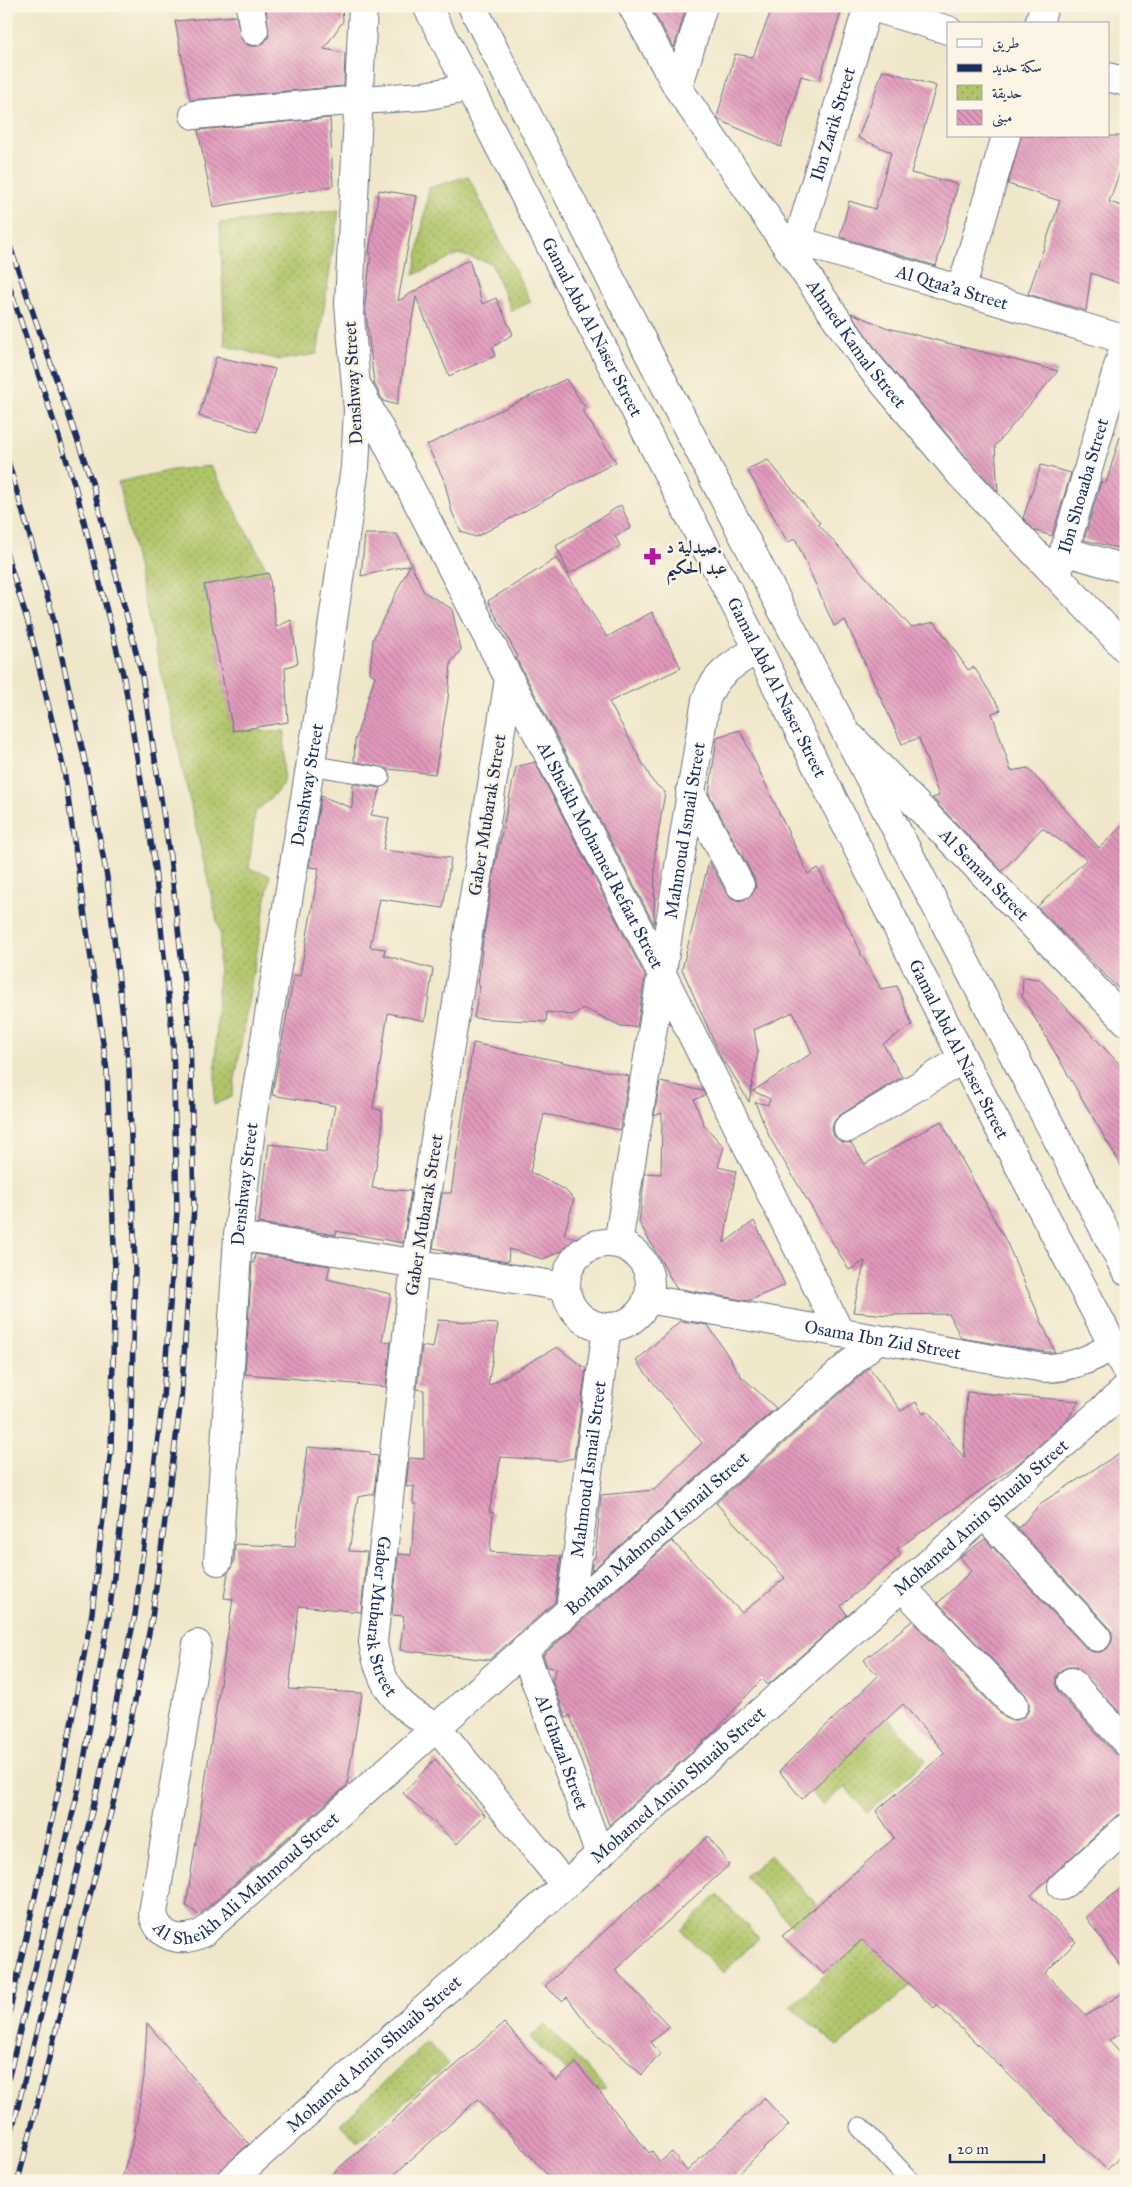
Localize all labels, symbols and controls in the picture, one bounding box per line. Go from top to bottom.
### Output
legend [947,22,1110,138]
text: طريق [992,34,1019,53]
text: سكة حديد [992,58,1042,76]
street label: Ibn Zarik Street [806,64,860,184]
text: حديقة [992,84,1022,102]
text: مبنى [992,108,1012,128]
street label: Gamal Abd Al Naser Street [537,233,648,421]
street label: Al Qtaa'a Street [893,260,1011,315]
street label: Ahmed Kamal Street [801,274,911,413]
street label: Denshway Street [339,320,367,445]
street label: Ibn Shoaaba Street [1053,415,1114,556]
place label: صيدلية د. عبد الحكيم [666,536,727,586]
pharmacy icon: صيدلية د. عبد الحكيم [642,547,662,567]
street label: Gamal Abd Al Naser Street [722,594,832,782]
street label: Denshway Street [286,721,328,848]
street label: Gaber Mubarak Street [463,732,511,897]
street label: Al Sheikh Mohamed Refaat Street [532,737,669,973]
street label: Mahmoud Ismail Street [660,740,710,920]
street label: Al Seman Street [934,823,1034,926]
street label: Gamal Abd Al Naser Street [904,956,1014,1143]
street label: Denshway Street [226,1120,263,1246]
street label: Gaber Mubarak Street [400,1132,448,1297]
street label: Osama Ibn Zid Street [803,1316,963,1364]
street label: Mahmoud Ismail Street [566,1379,611,1559]
street label: Mohamed Amin Shuaib Street [889,1434,1073,1601]
street label: Borhan Mahmoud Ismail Street [561,1446,754,1620]
street label: Gaber Mubarak Street [362,1535,402,1701]
street label: Al Ghazal Street [530,1691,593,1813]
street label: Mohamed Amin Shuaib Street [586,1701,771,1868]
street label: Al Sheikh Ali Mahmoud Street [147,1807,344,1949]
street label: Mohamed Amin Shuaib Street [282,1970,466,2137]
scale bar [950,2132,1043,2164]
text: 20 m [957,2140,989,2158]

